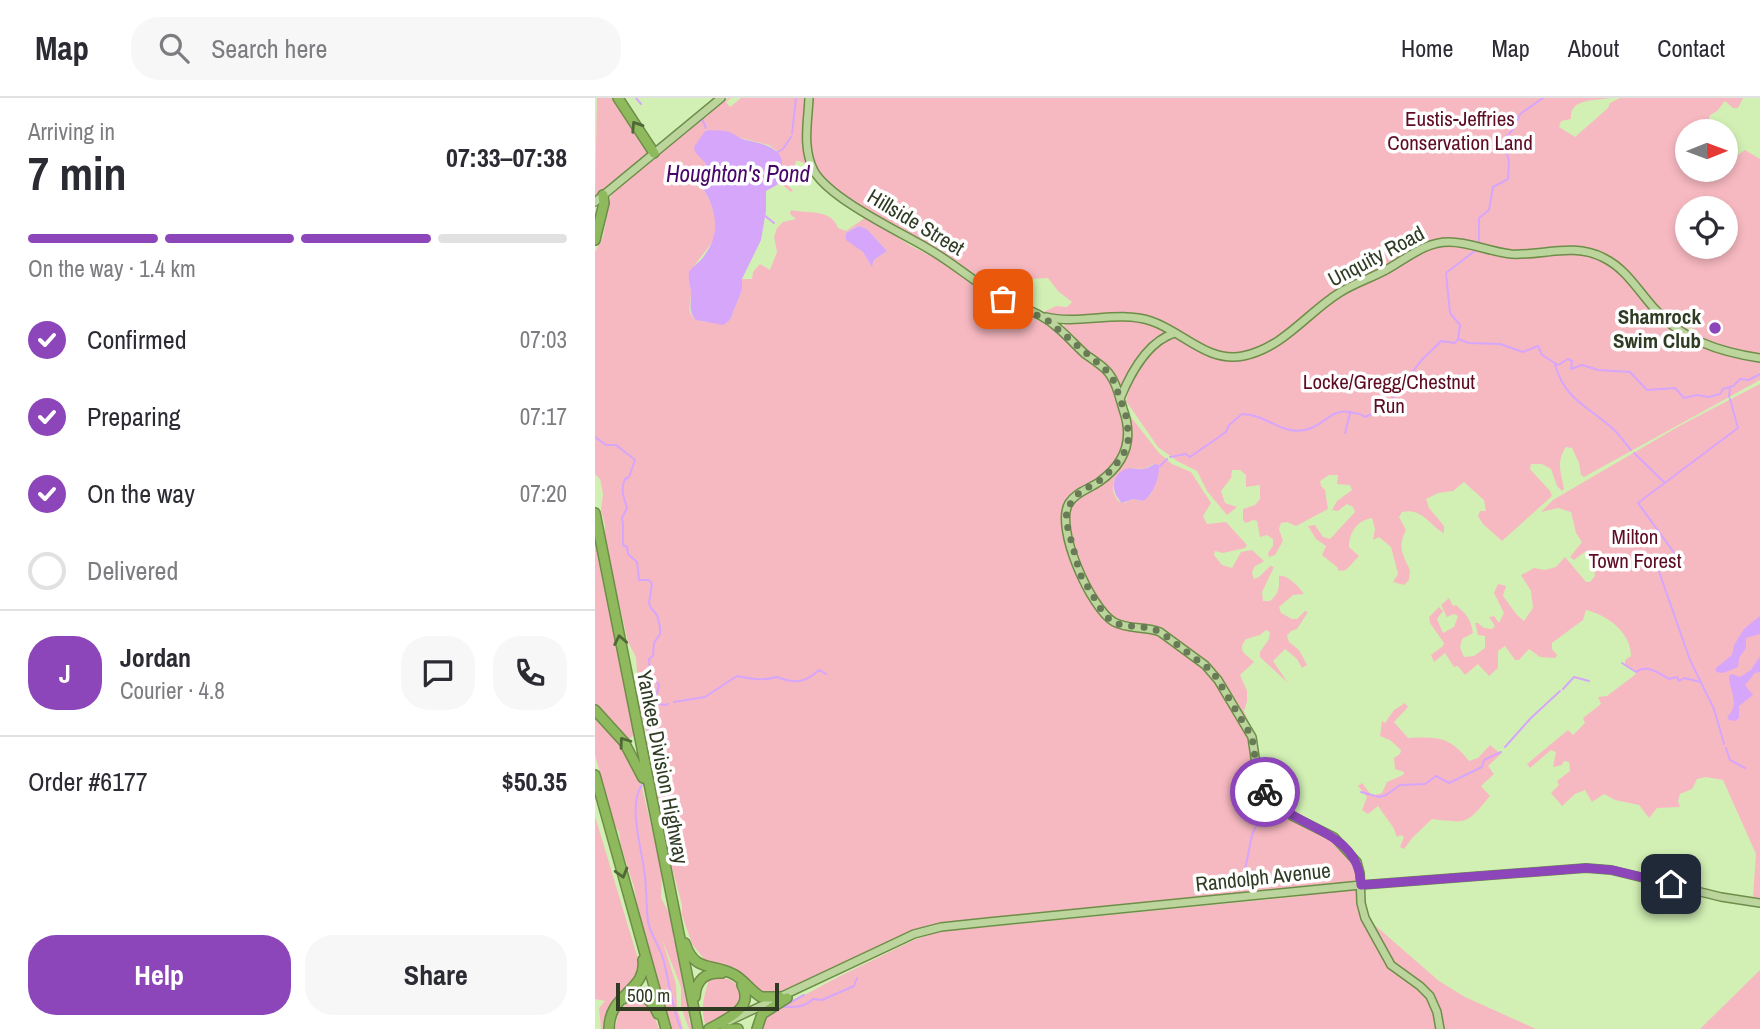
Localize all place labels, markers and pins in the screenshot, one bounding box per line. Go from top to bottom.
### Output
pin [973,269,1033,329]
place label: Shamrock Swim Club [1613,302,1701,355]
marker: Shamrock Swim Club [1707,320,1723,336]
pin [1641,854,1701,914]

